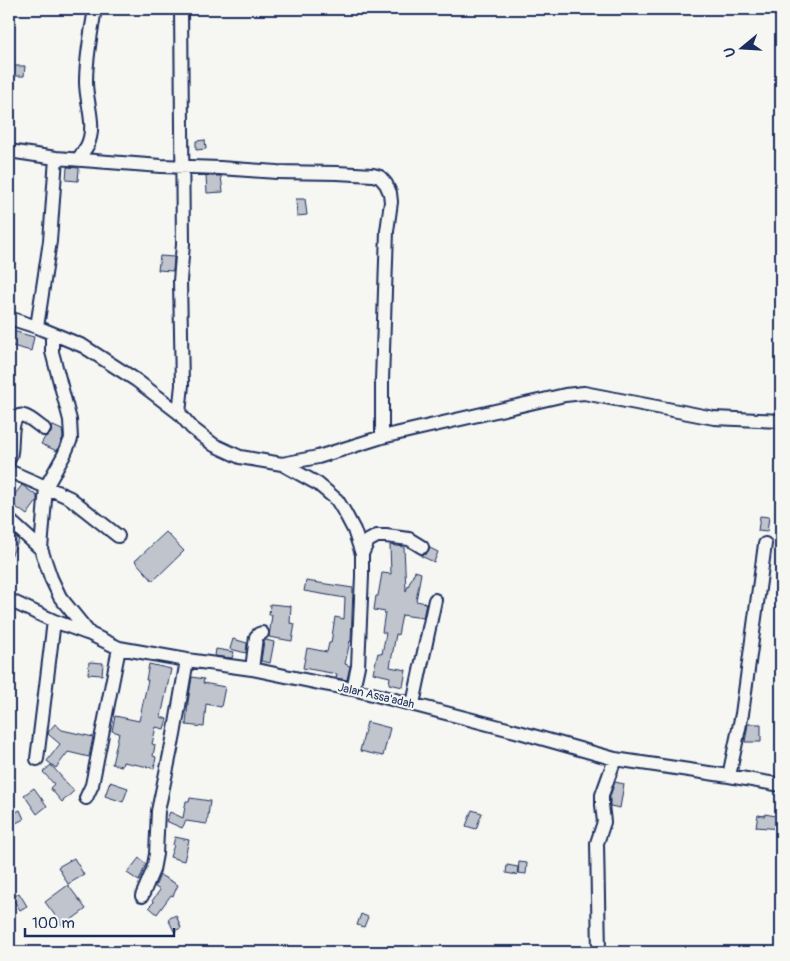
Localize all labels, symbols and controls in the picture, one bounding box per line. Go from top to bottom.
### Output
north arrow [718,22,768,72]
text: U [721,45,740,59]
street label: Jalan Assa'adah [336,680,416,712]
scale bar [25,906,174,938]
text: 100 m [32,914,75,933]

